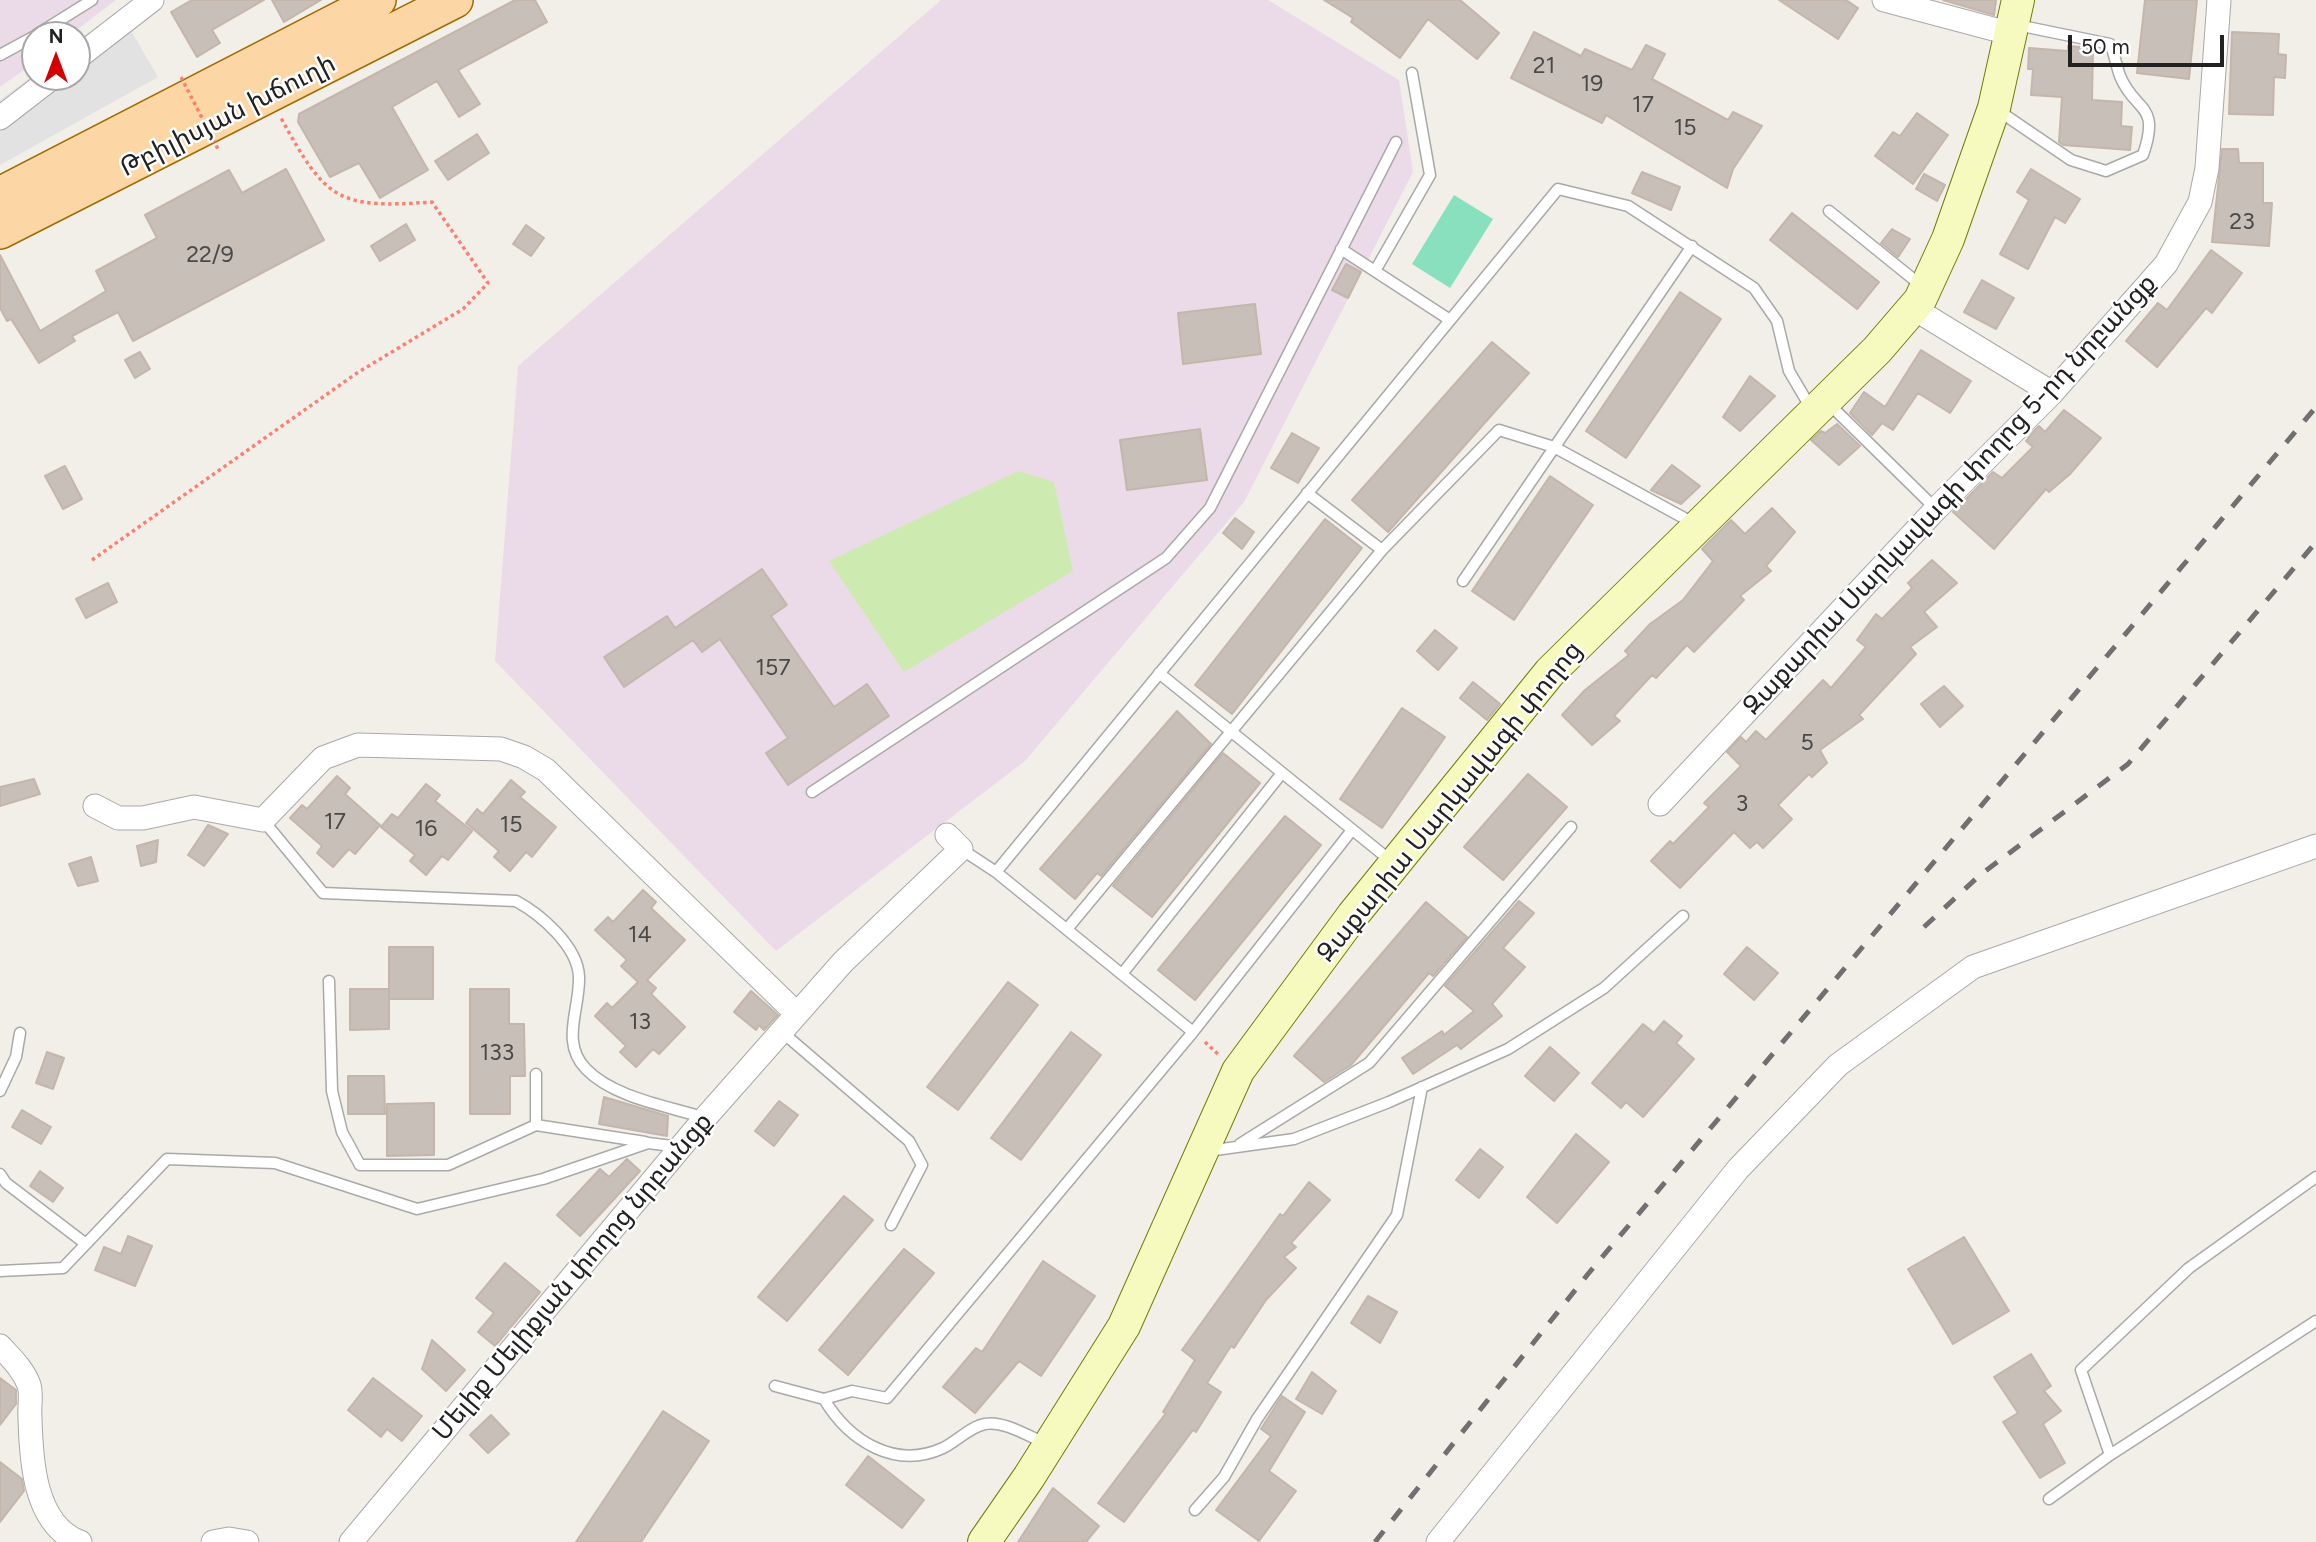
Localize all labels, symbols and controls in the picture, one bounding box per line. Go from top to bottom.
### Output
north arrow [21,21,91,91]
scale bar [2071,21,2227,65]
text: N [49,25,63,48]
text: 50 m [2081,34,2130,59]
street label: Թբիլիսյան խճուղի [115,48,341,184]
house number: 21 [1533,52,1555,80]
house number: 19 [1581,70,1603,98]
house number: 17 [1632,91,1654,119]
house number: 15 [1674,114,1696,142]
house number: 23 [2229,208,2255,236]
house number: 22/9 [186,241,234,269]
street label: Զաքարիա Սարկավագի փողոց 5-րդ նրբանցք [1737,268,2163,722]
street label: Զաքարիա Սարկավագի փողոց [1311,635,1589,969]
house number: 157 [755,654,791,682]
house number: 5 [1800,729,1814,757]
house number: 3 [1736,790,1748,818]
house number: 17 [324,808,346,836]
house number: 15 [500,811,522,839]
house number: 16 [415,815,437,843]
house number: 14 [628,921,652,949]
house number: 13 [629,1008,651,1036]
house number: 133 [480,1039,514,1067]
street label: Մելիք Մելիքյան փողոց նրբանցք [427,1107,719,1447]

